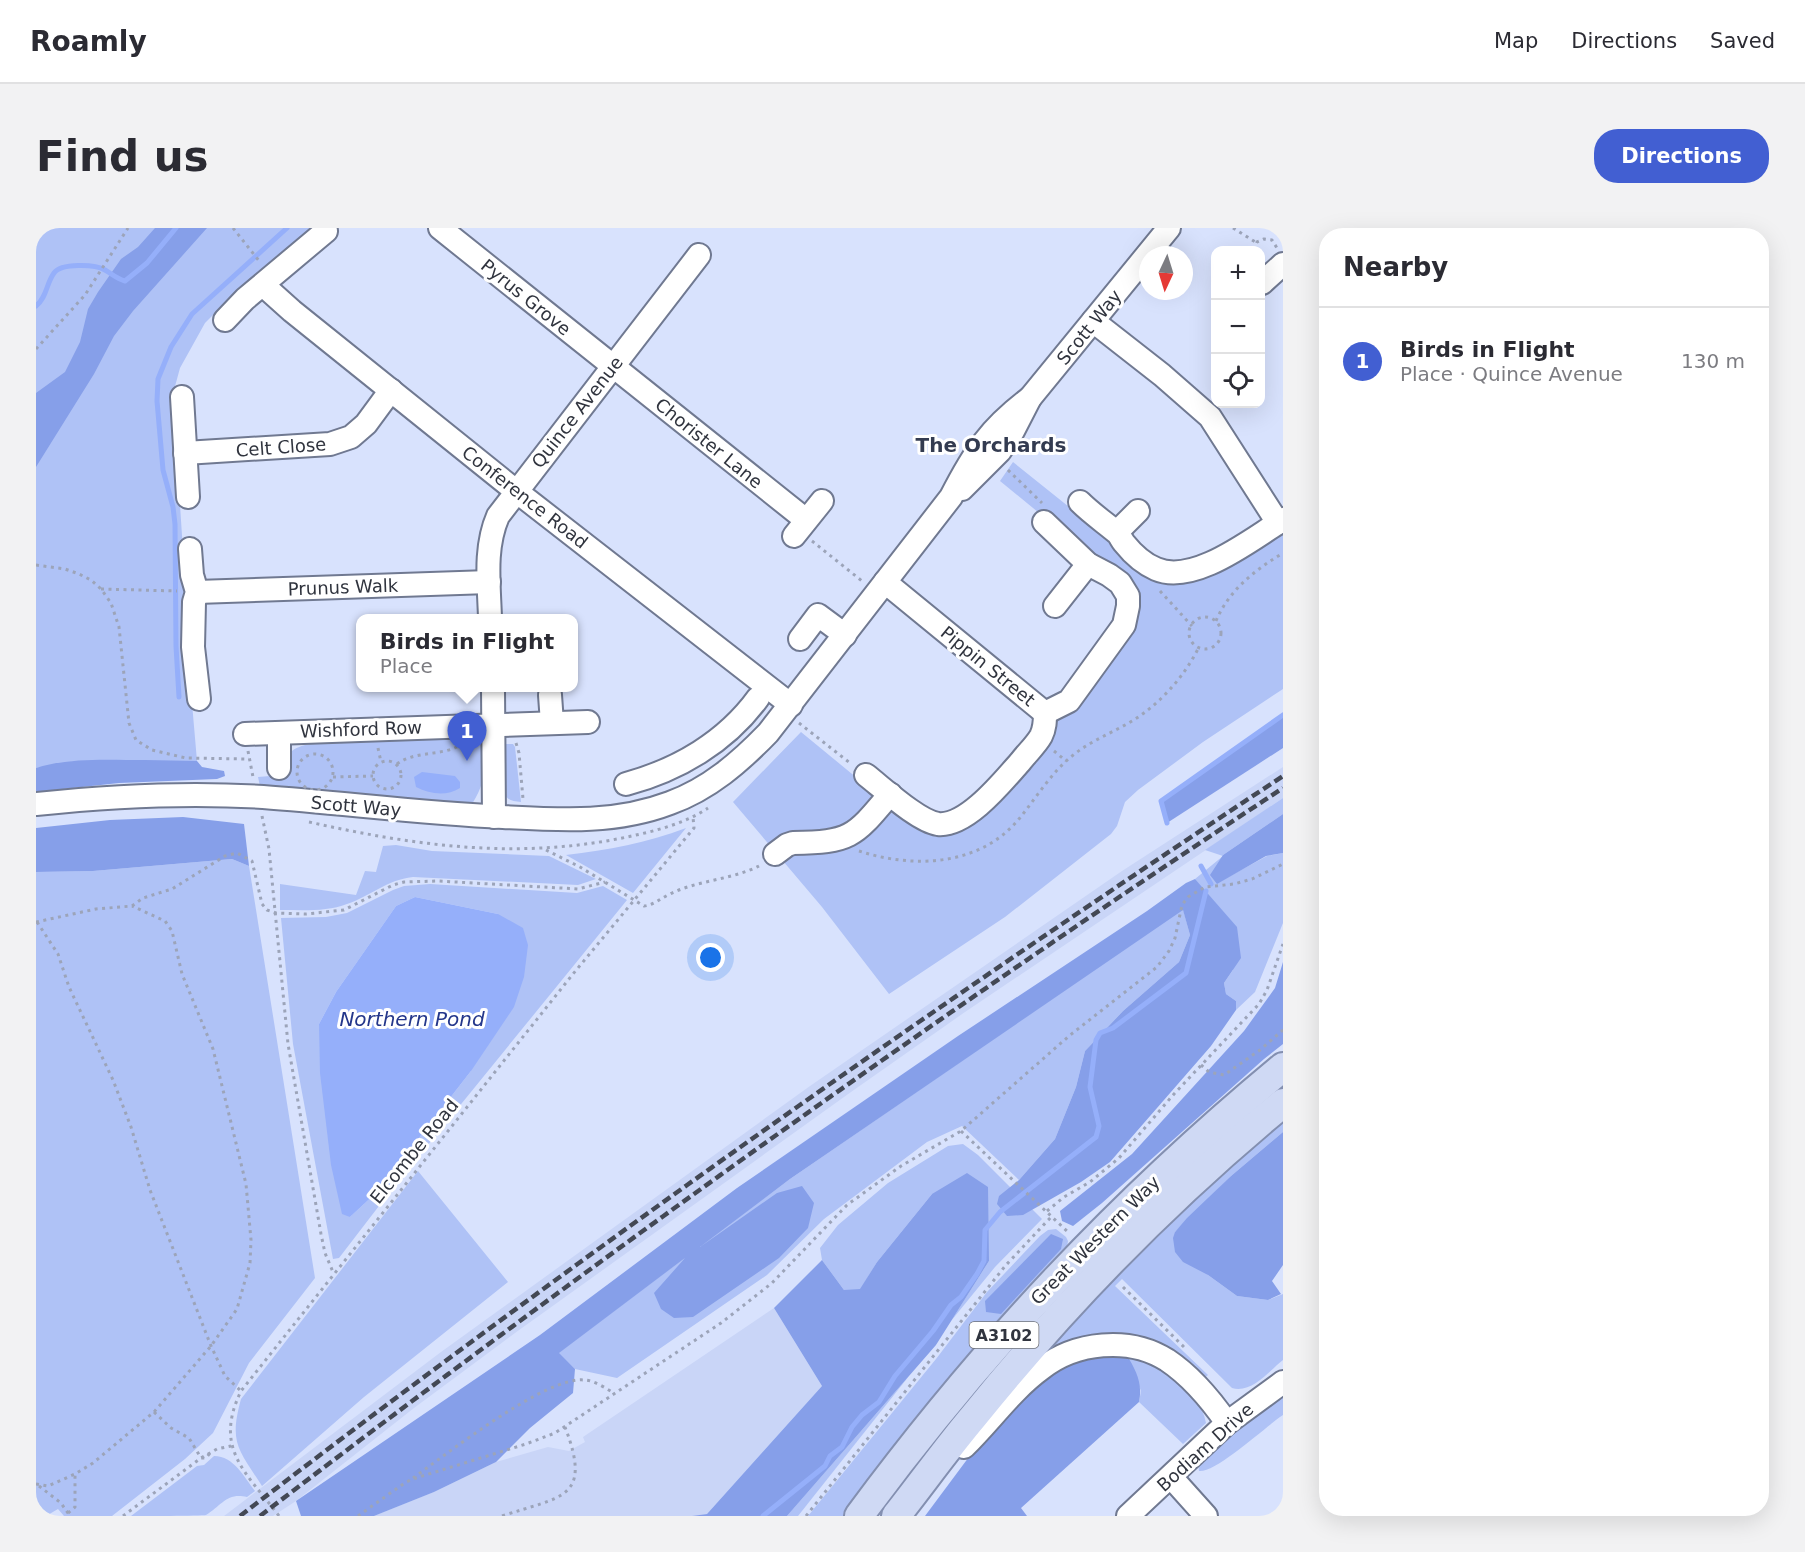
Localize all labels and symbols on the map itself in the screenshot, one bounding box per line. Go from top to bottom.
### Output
north arrow [1139,246,1193,300]
street label: Pyrus Grove [477,255,575,339]
street label: Scott Way [1052,285,1126,369]
street label: Quince Avenue [527,352,627,472]
street label: Chorister Lane [651,393,767,493]
street label: Celt Close [235,433,327,461]
district label: The Orchards [916,433,1066,457]
street label: Conference Road [458,441,592,553]
street label: Prunus Walk [287,575,399,599]
street label: Pippin Street [937,622,1039,710]
pin: 1 [448,712,486,761]
street label: Wishford Row [300,716,422,742]
street label: Scott Way [310,792,402,820]
your location [696,943,725,972]
water label: Northern Pond [339,1007,485,1031]
street label: Elcombe Road [365,1095,463,1207]
street label: Great Western Way [1026,1171,1164,1309]
road number: A3102 [970,1322,1038,1348]
street label: Bodiam Drive [1153,1398,1257,1496]

